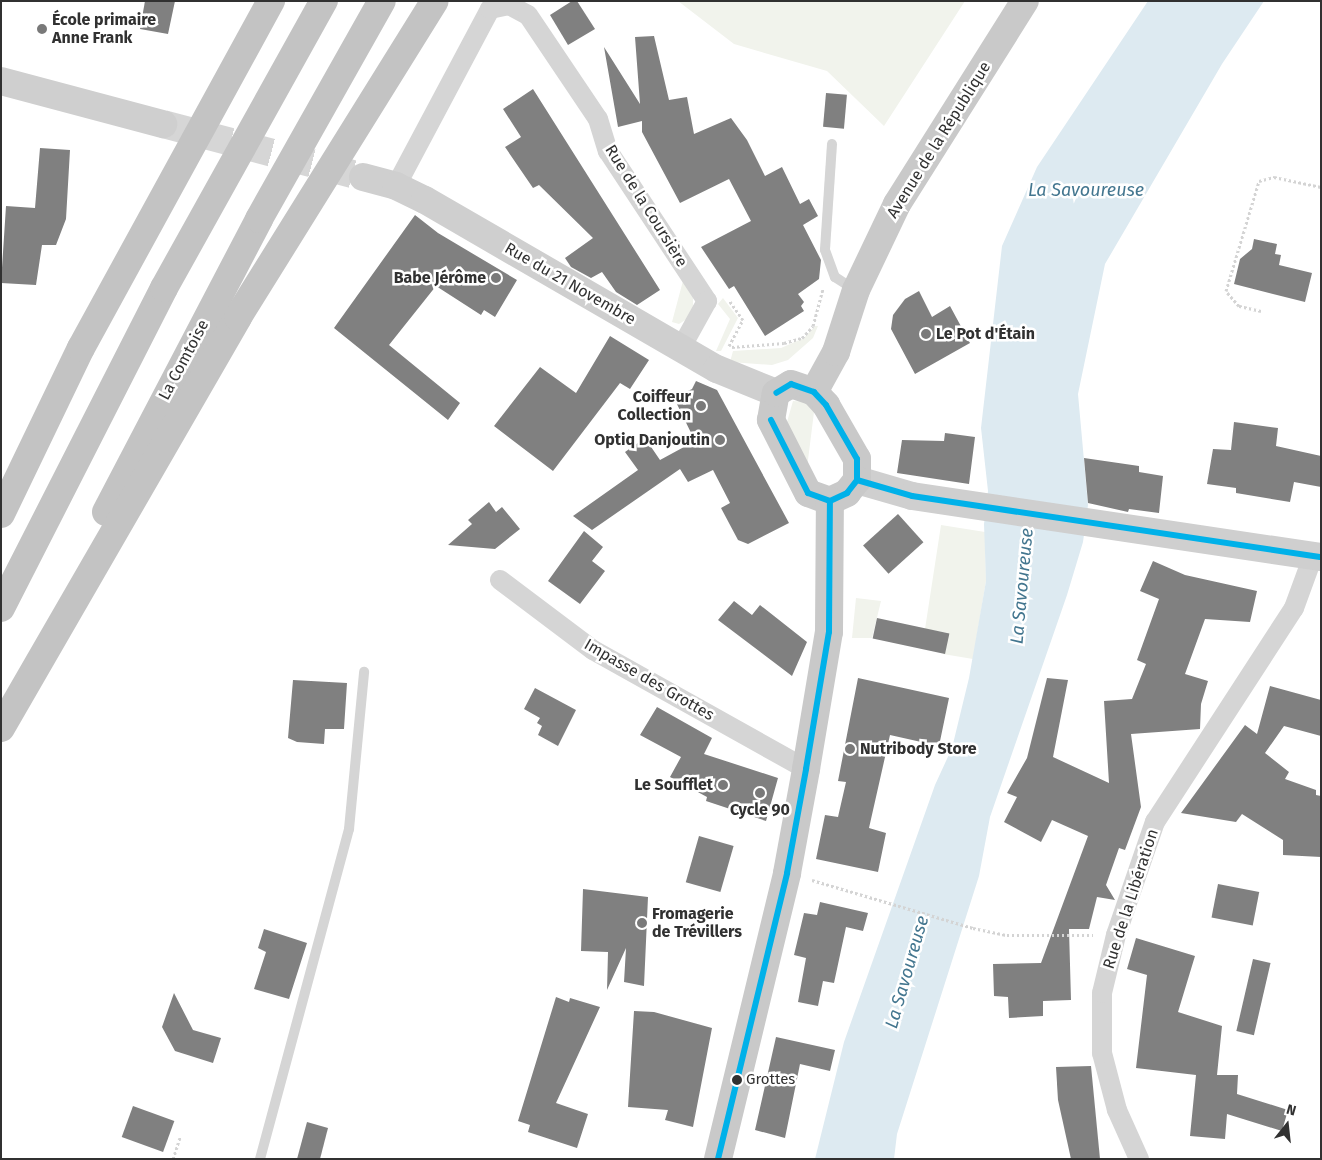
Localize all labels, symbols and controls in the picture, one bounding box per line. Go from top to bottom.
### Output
place label: École primaire Anne Frank [52,10,156,48]
marker: École primaire Anne Frank [36,23,48,35]
street label: Avenue de la République [883,58,995,222]
street label: Rue de la Coursière [601,141,691,271]
water label: La Savoureuse [1028,179,1144,201]
street label: Rue du 21 Novembre [501,239,639,329]
place label: Babe Jérôme [394,268,486,288]
marker: Babe Jérôme [490,272,502,284]
street label: La Comtoise [155,317,213,403]
place label: Le Pot d'Étain [936,324,1035,344]
marker: Le Pot d'Étain [920,328,932,340]
place label: Coiffeur Collection [618,387,691,425]
marker: Coiffeur Collection [695,400,707,412]
place label: Optiq Danjoutin [594,430,710,450]
marker: Optiq Danjoutin [714,434,726,446]
water label: La Savoureuse [1006,527,1038,645]
street label: Impasse des Grottes [581,635,717,725]
place label: Nutribody Store [860,739,977,759]
marker: Nutribody Store [844,743,856,755]
place label: Le Soufflet [634,775,713,795]
marker: Le Soufflet [717,779,729,791]
marker: Cycle 90 [754,787,766,799]
place label: Cycle 90 [730,800,790,820]
street label: Rue de la Libération [1099,827,1163,971]
place label: Fromagerie de Trévillers [652,904,742,942]
water label: La Savoureuse [881,913,933,1031]
marker: Fromagerie de Trévillers [636,917,648,929]
place label: Grottes [746,1071,795,1089]
marker: Grottes [732,1075,742,1085]
north arrow [1262,1100,1312,1150]
text: N [1284,1101,1298,1120]

